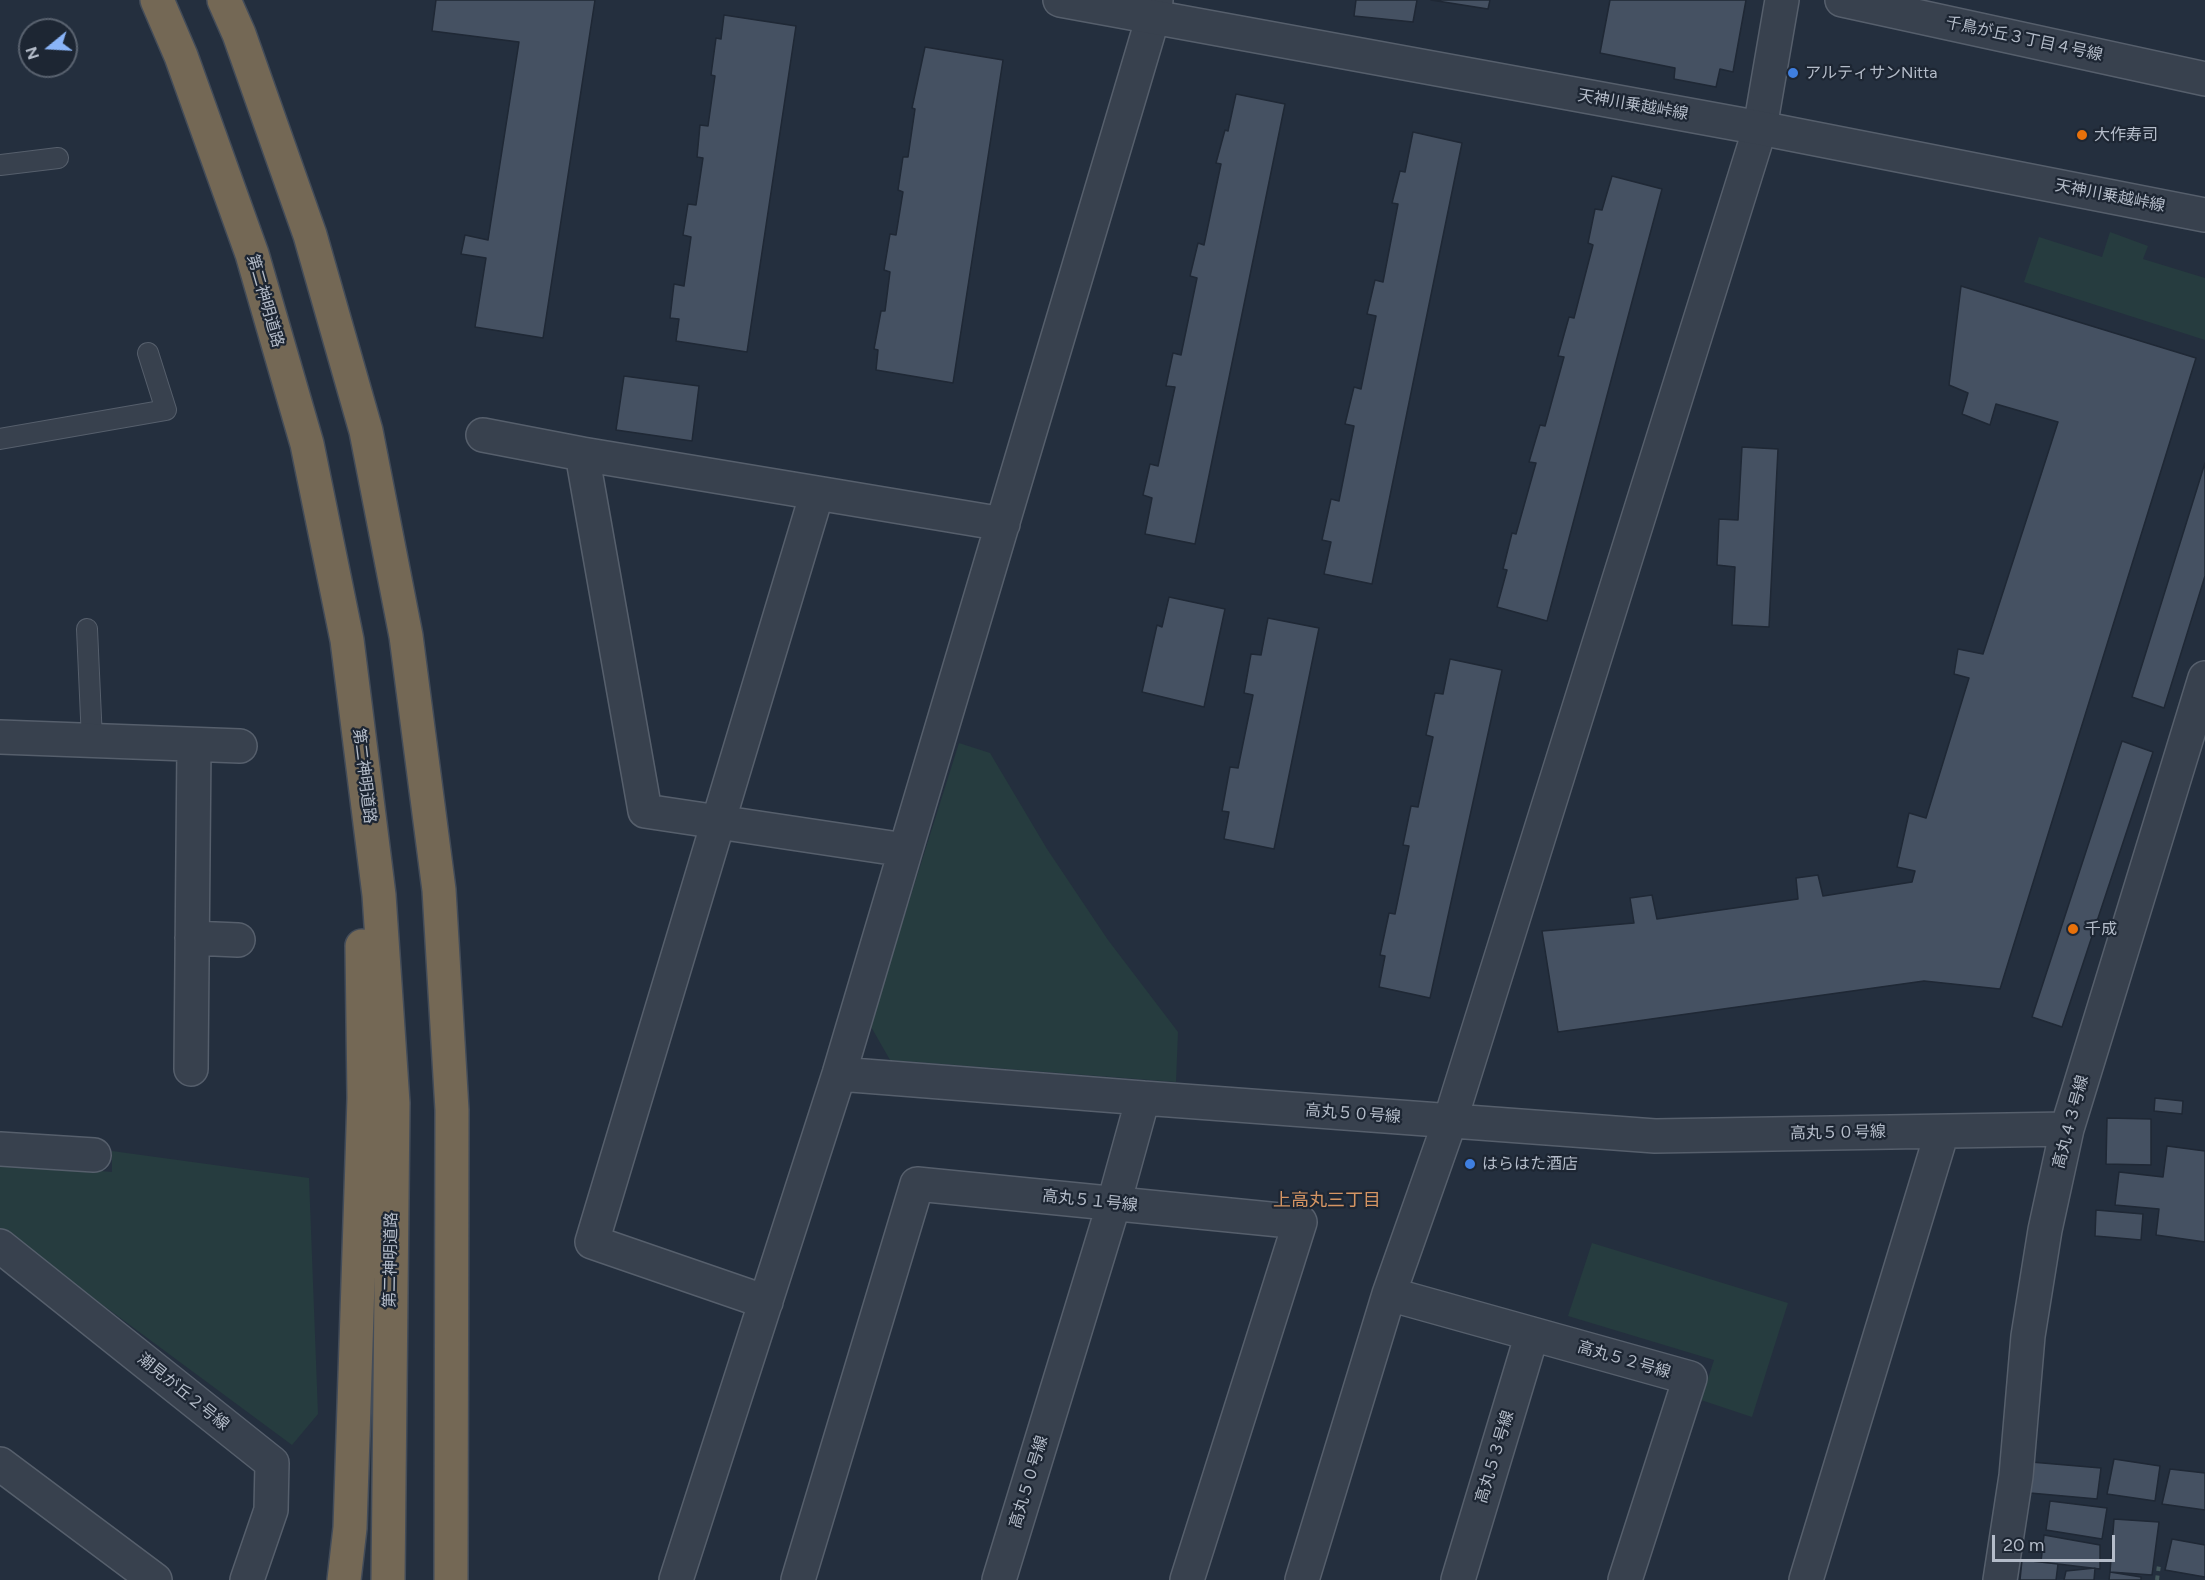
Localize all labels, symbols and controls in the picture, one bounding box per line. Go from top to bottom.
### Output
street label: 千鳥が丘３丁目４号線 [1944,13,2104,65]
north arrow [18,18,78,78]
text: N [21,44,43,62]
place label: アルティサンNitta [1805,63,1937,83]
marker: アルティサンNitta [1786,66,1800,80]
street label: 天神川乗越峠線 [1576,86,1690,124]
place label: 大作寿司 [2094,125,2158,145]
marker: 大作寿司 [2075,128,2089,142]
street label: 天神川乗越峠線 [2053,176,2167,216]
street label: 第二神明道路 [243,252,287,350]
street label: 第二神明道路 [349,727,379,825]
place label: 千成 [2085,919,2117,939]
marker: 千成 [2066,922,2080,936]
street label: 高丸４３号線 [2049,1073,2093,1171]
street label: 高丸５０号線 [1304,1101,1402,1127]
street label: 高丸５０号線 [1790,1123,1886,1143]
place label: はらはた酒店 [1482,1154,1578,1174]
marker: はらはた酒店 [1463,1157,1477,1171]
street label: 高丸５１号線 [1041,1186,1139,1216]
district label: 上高丸三丁目 [1273,1190,1381,1212]
street label: 第二神明道路 [381,1212,401,1308]
street label: 高丸５２号線 [1575,1338,1673,1382]
street label: 潮見が丘２号線 [133,1349,233,1435]
street label: 高丸５３号線 [1472,1408,1518,1506]
street label: 高丸５０号線 [1006,1433,1052,1531]
scale bar [1995,1523,2118,1561]
text: 20 m [2003,1534,2044,1556]

